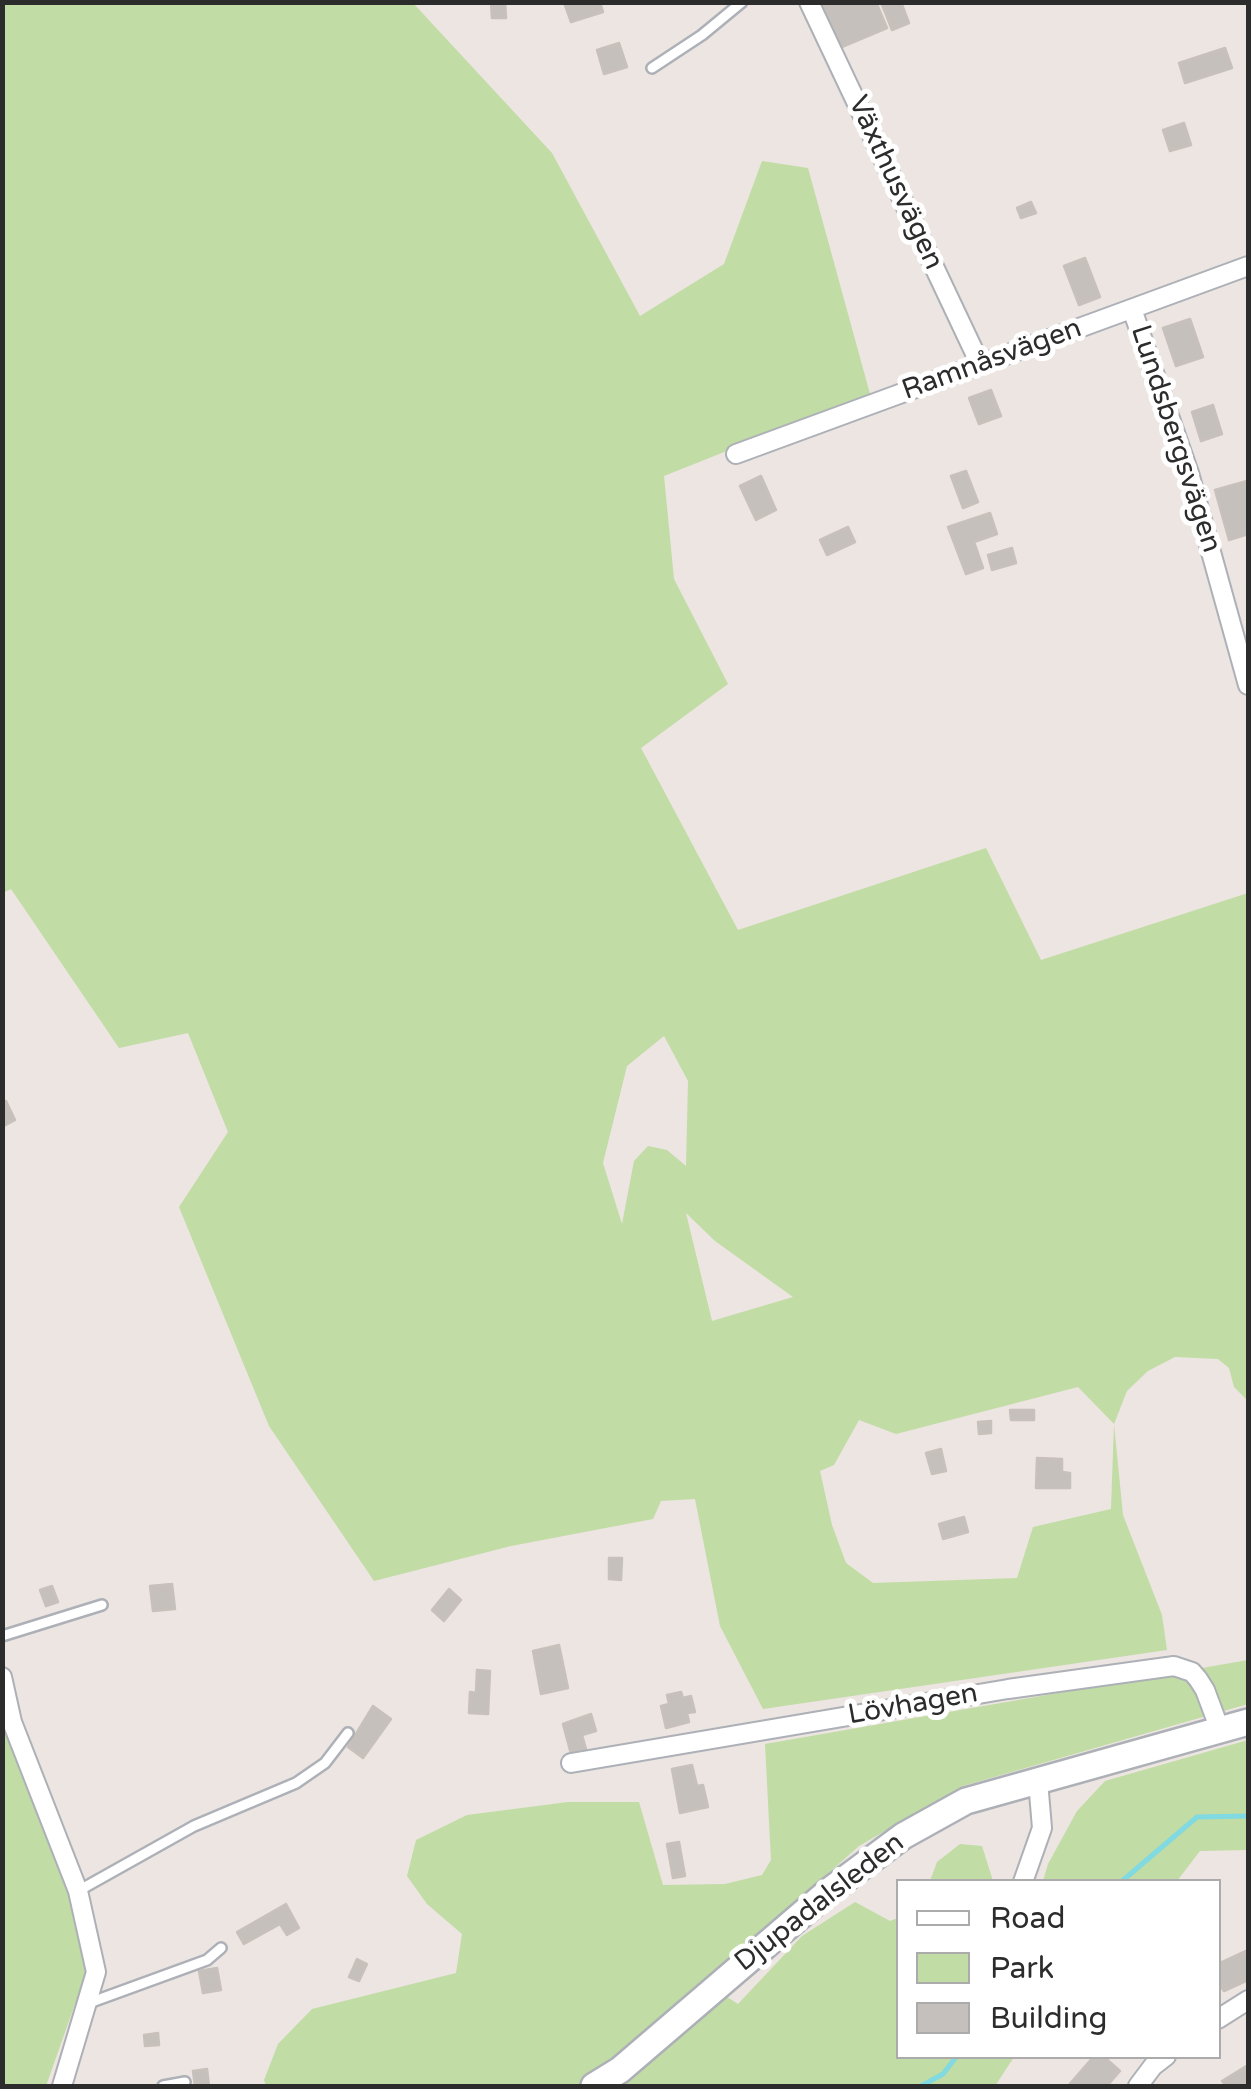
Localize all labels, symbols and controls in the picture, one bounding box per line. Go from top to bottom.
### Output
street label: Växthusvägen [840,91,950,275]
street label: Ramnåsvägen [898,312,1086,408]
street label: Lundsbergsvägen [1122,321,1228,557]
street label: Lövhagen [846,1677,980,1733]
street label: Djupadalsleden [729,1826,911,1980]
legend [896,1879,1221,2059]
text: Road [990,1900,1065,1937]
text: Park [990,1950,1054,1987]
text: Building [990,2000,1107,2037]

